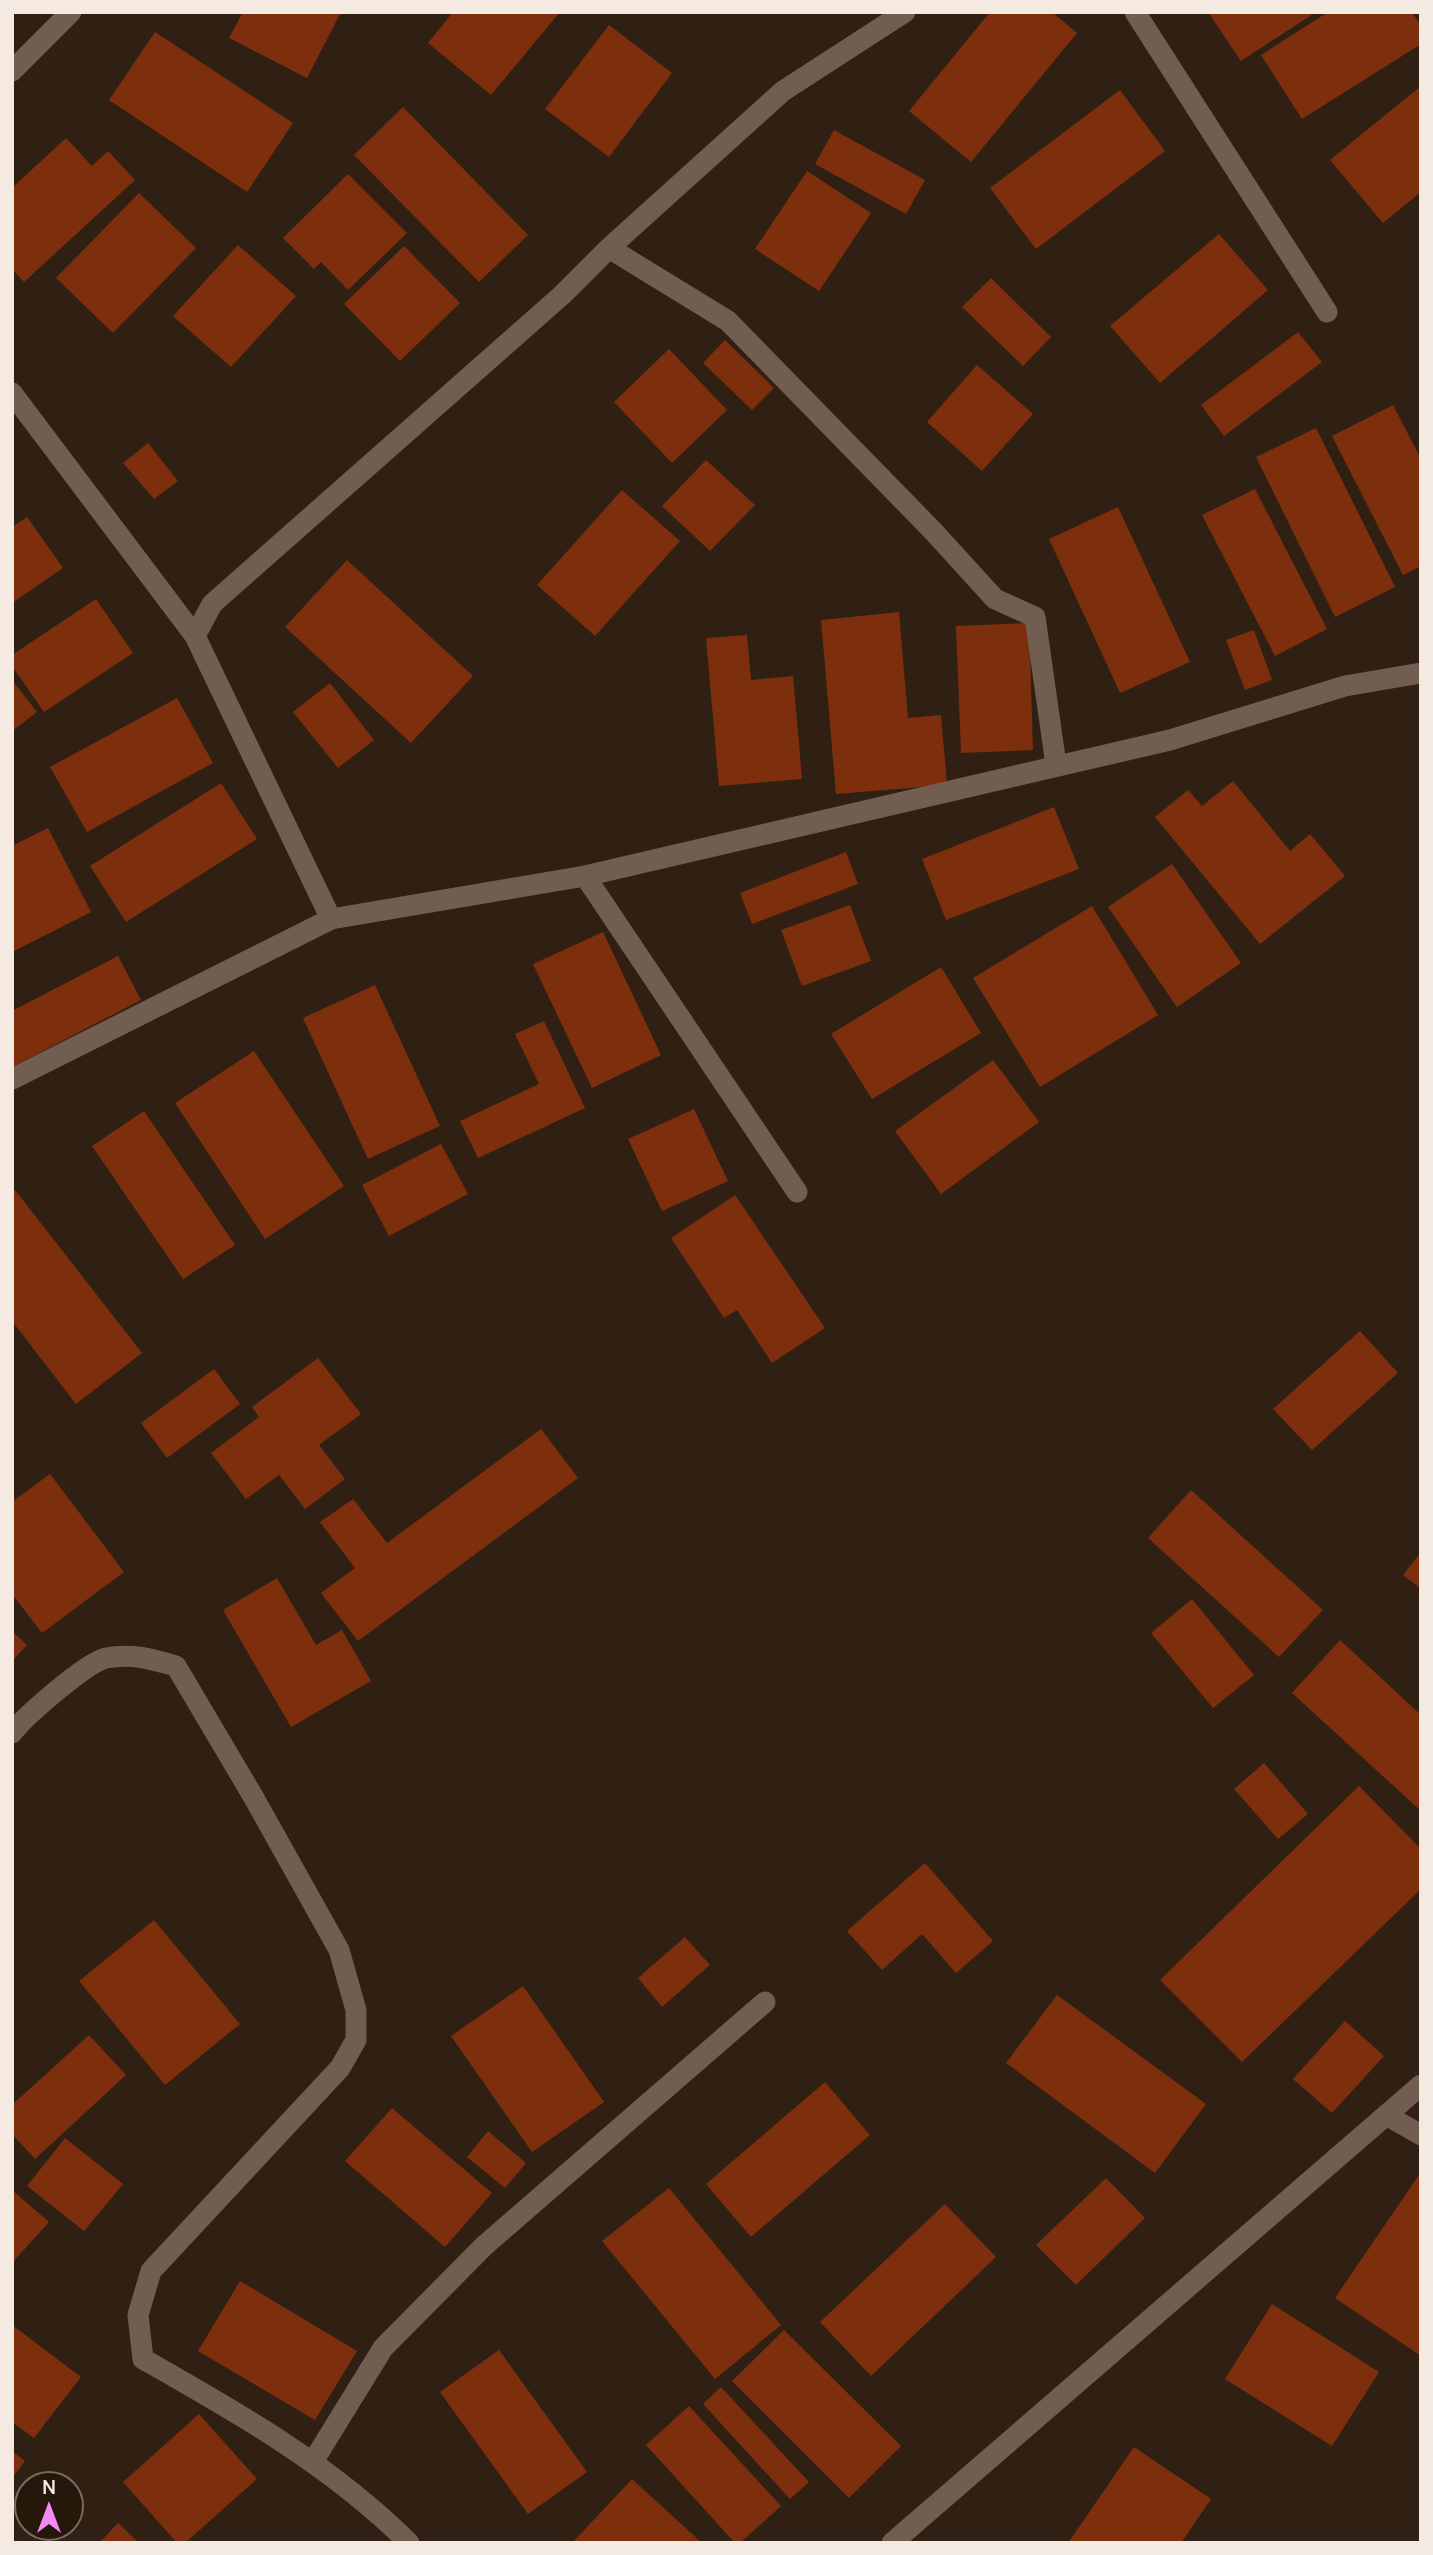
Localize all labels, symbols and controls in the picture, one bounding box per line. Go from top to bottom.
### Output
north arrow [14,2471,84,2541]
text: N [42,2474,56,2500]

